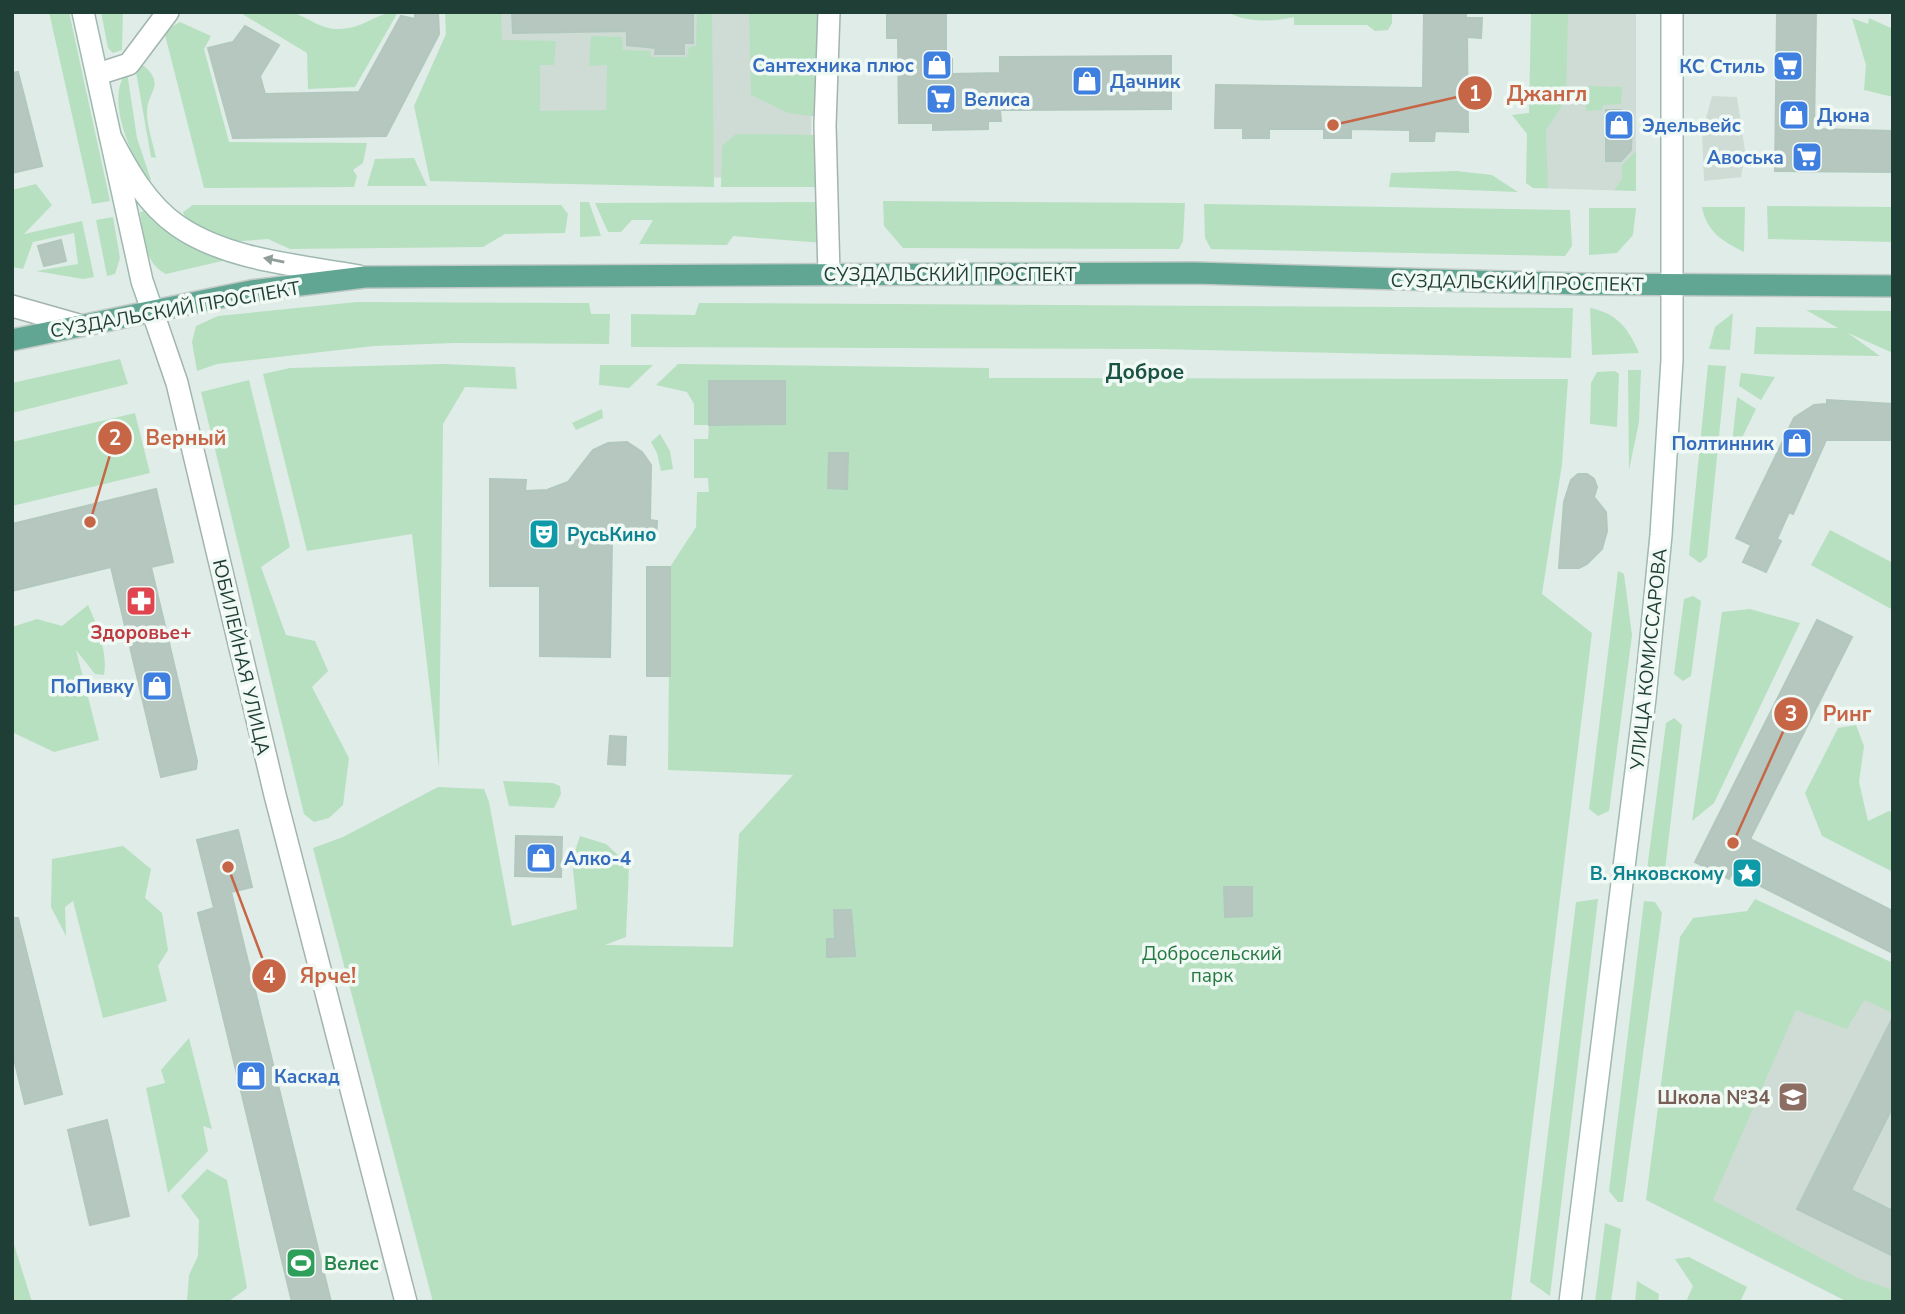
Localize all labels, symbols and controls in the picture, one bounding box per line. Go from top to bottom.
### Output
shop icon: Сантехника плюс [920,48,954,82]
supermarket icon: КС Стиль [1771,49,1805,83]
place label: Сантехника плюс [752,53,914,79]
place label: КС Стиль [1679,54,1765,80]
shop icon: Дачник [1070,64,1104,98]
place label: Дачник [1110,69,1181,95]
callout: Джангл [1457,72,1601,114]
text: 1 [1469,80,1481,108]
text: Джангл [1507,80,1587,108]
supermarket icon: Велиса [924,82,958,116]
place label: Велиса [964,87,1030,113]
shop icon: Дюна [1777,98,1811,132]
place label: Дюна [1817,103,1870,129]
shop icon: Эдельвейс [1602,108,1636,142]
place label: Эдельвейс [1642,113,1741,139]
supermarket icon: Авоська [1790,140,1824,174]
place label: Авоська [1707,145,1784,171]
one-way arrow [263,254,285,265]
street label: СУЗДАЛЬСКИЙ ПРОСПЕКТ [823,262,1077,288]
street label: СУЗДАЛЬСКИЙ ПРОСПЕКТ [1390,268,1644,298]
street label: СУЗДАЛЬСКИЙ ПРОСПЕКТ [48,275,303,345]
district label: Доброе [1106,358,1184,386]
callout: Верный [97,417,241,459]
text: 2 [109,424,121,452]
text: Верный [146,424,226,452]
shop icon: Полтинник [1780,426,1814,460]
place label: Полтинник [1671,431,1774,457]
theatre icon: РусьКино [527,517,561,551]
place label: РусьКино [567,522,656,548]
street label: УЛИЦА КОМИССАРОВА [1624,547,1674,772]
street label: ЮБИЛЕЙНАЯ УЛИЦА [206,557,276,758]
pharmacy icon: Здоровье+ [124,584,158,618]
place label: Здоровье+ [90,620,192,646]
shop icon: ПоПивку [140,669,174,703]
place label: ПоПивку [50,674,135,700]
callout: Ринг [1774,693,1885,735]
text: 3 [1785,700,1797,728]
text: Ринг [1823,700,1872,728]
shop icon: Алко-4 [524,841,558,875]
place label: Алко-4 [564,846,631,872]
place icon: В. Янковскому [1730,856,1764,890]
place label: В. Янковскому [1590,861,1725,887]
park label: Добросельский парк [1142,941,1282,989]
callout: Ярче! [251,955,371,997]
text: 4 [263,962,276,990]
text: Ярче! [300,962,356,990]
shop icon: Каскад [234,1059,268,1093]
place label: Каскад [274,1064,340,1090]
school or university icon: Школа №34 [1776,1080,1810,1114]
place label: Школа №34 [1657,1085,1770,1111]
sports icon: Велес [284,1246,318,1280]
place label: Велес [324,1251,379,1277]

